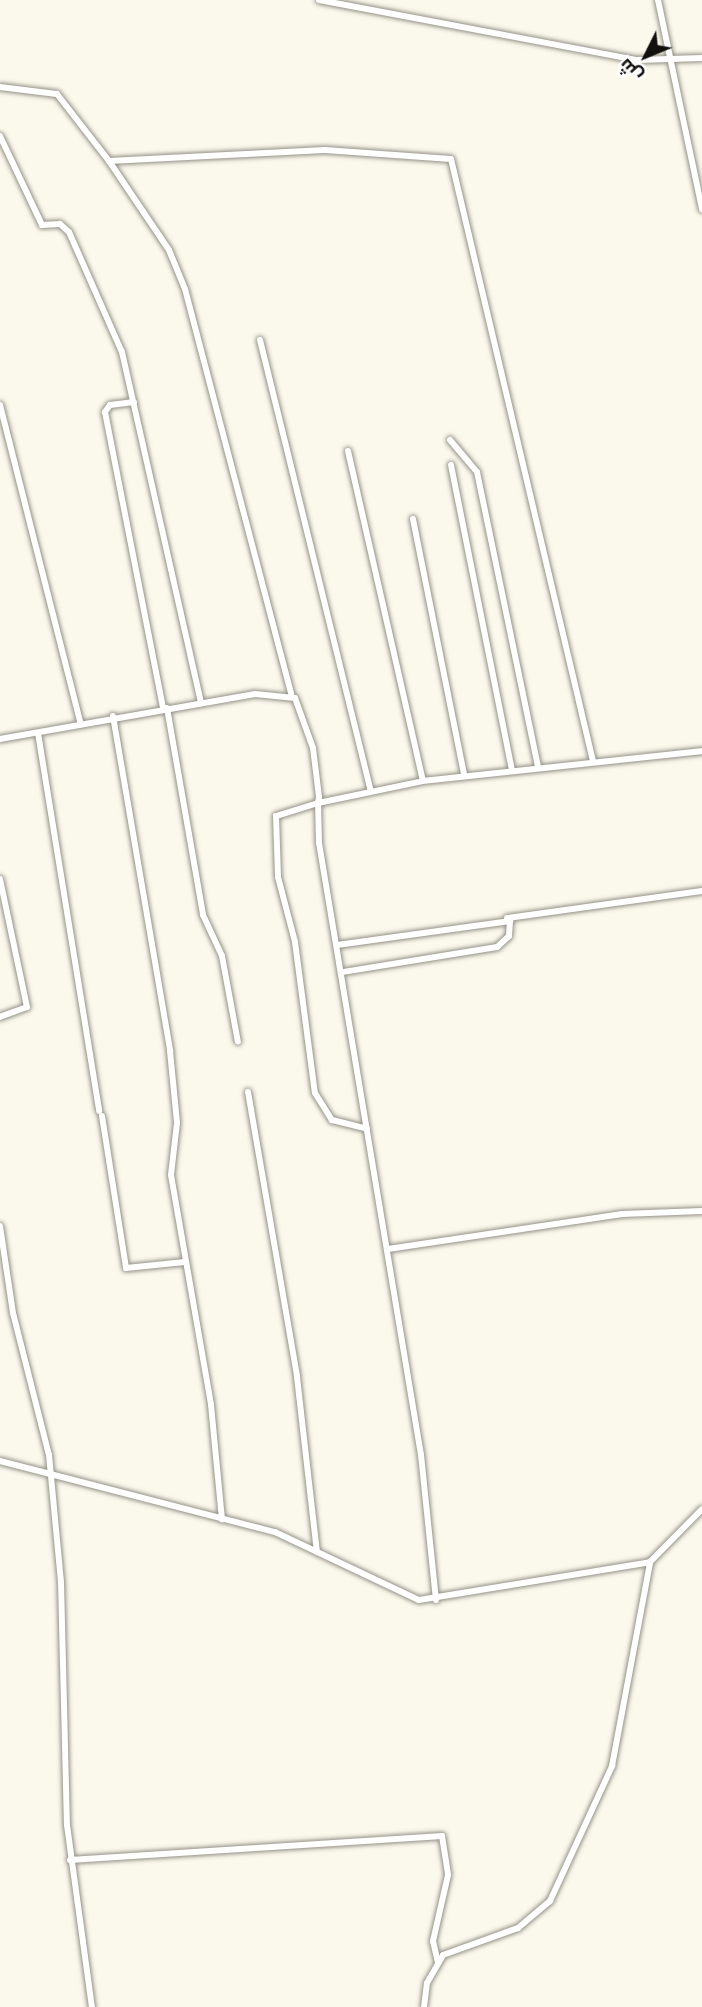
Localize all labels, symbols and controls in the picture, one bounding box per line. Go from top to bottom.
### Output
north arrow [611,21,681,91]
text: ش [614,54,647,87]

